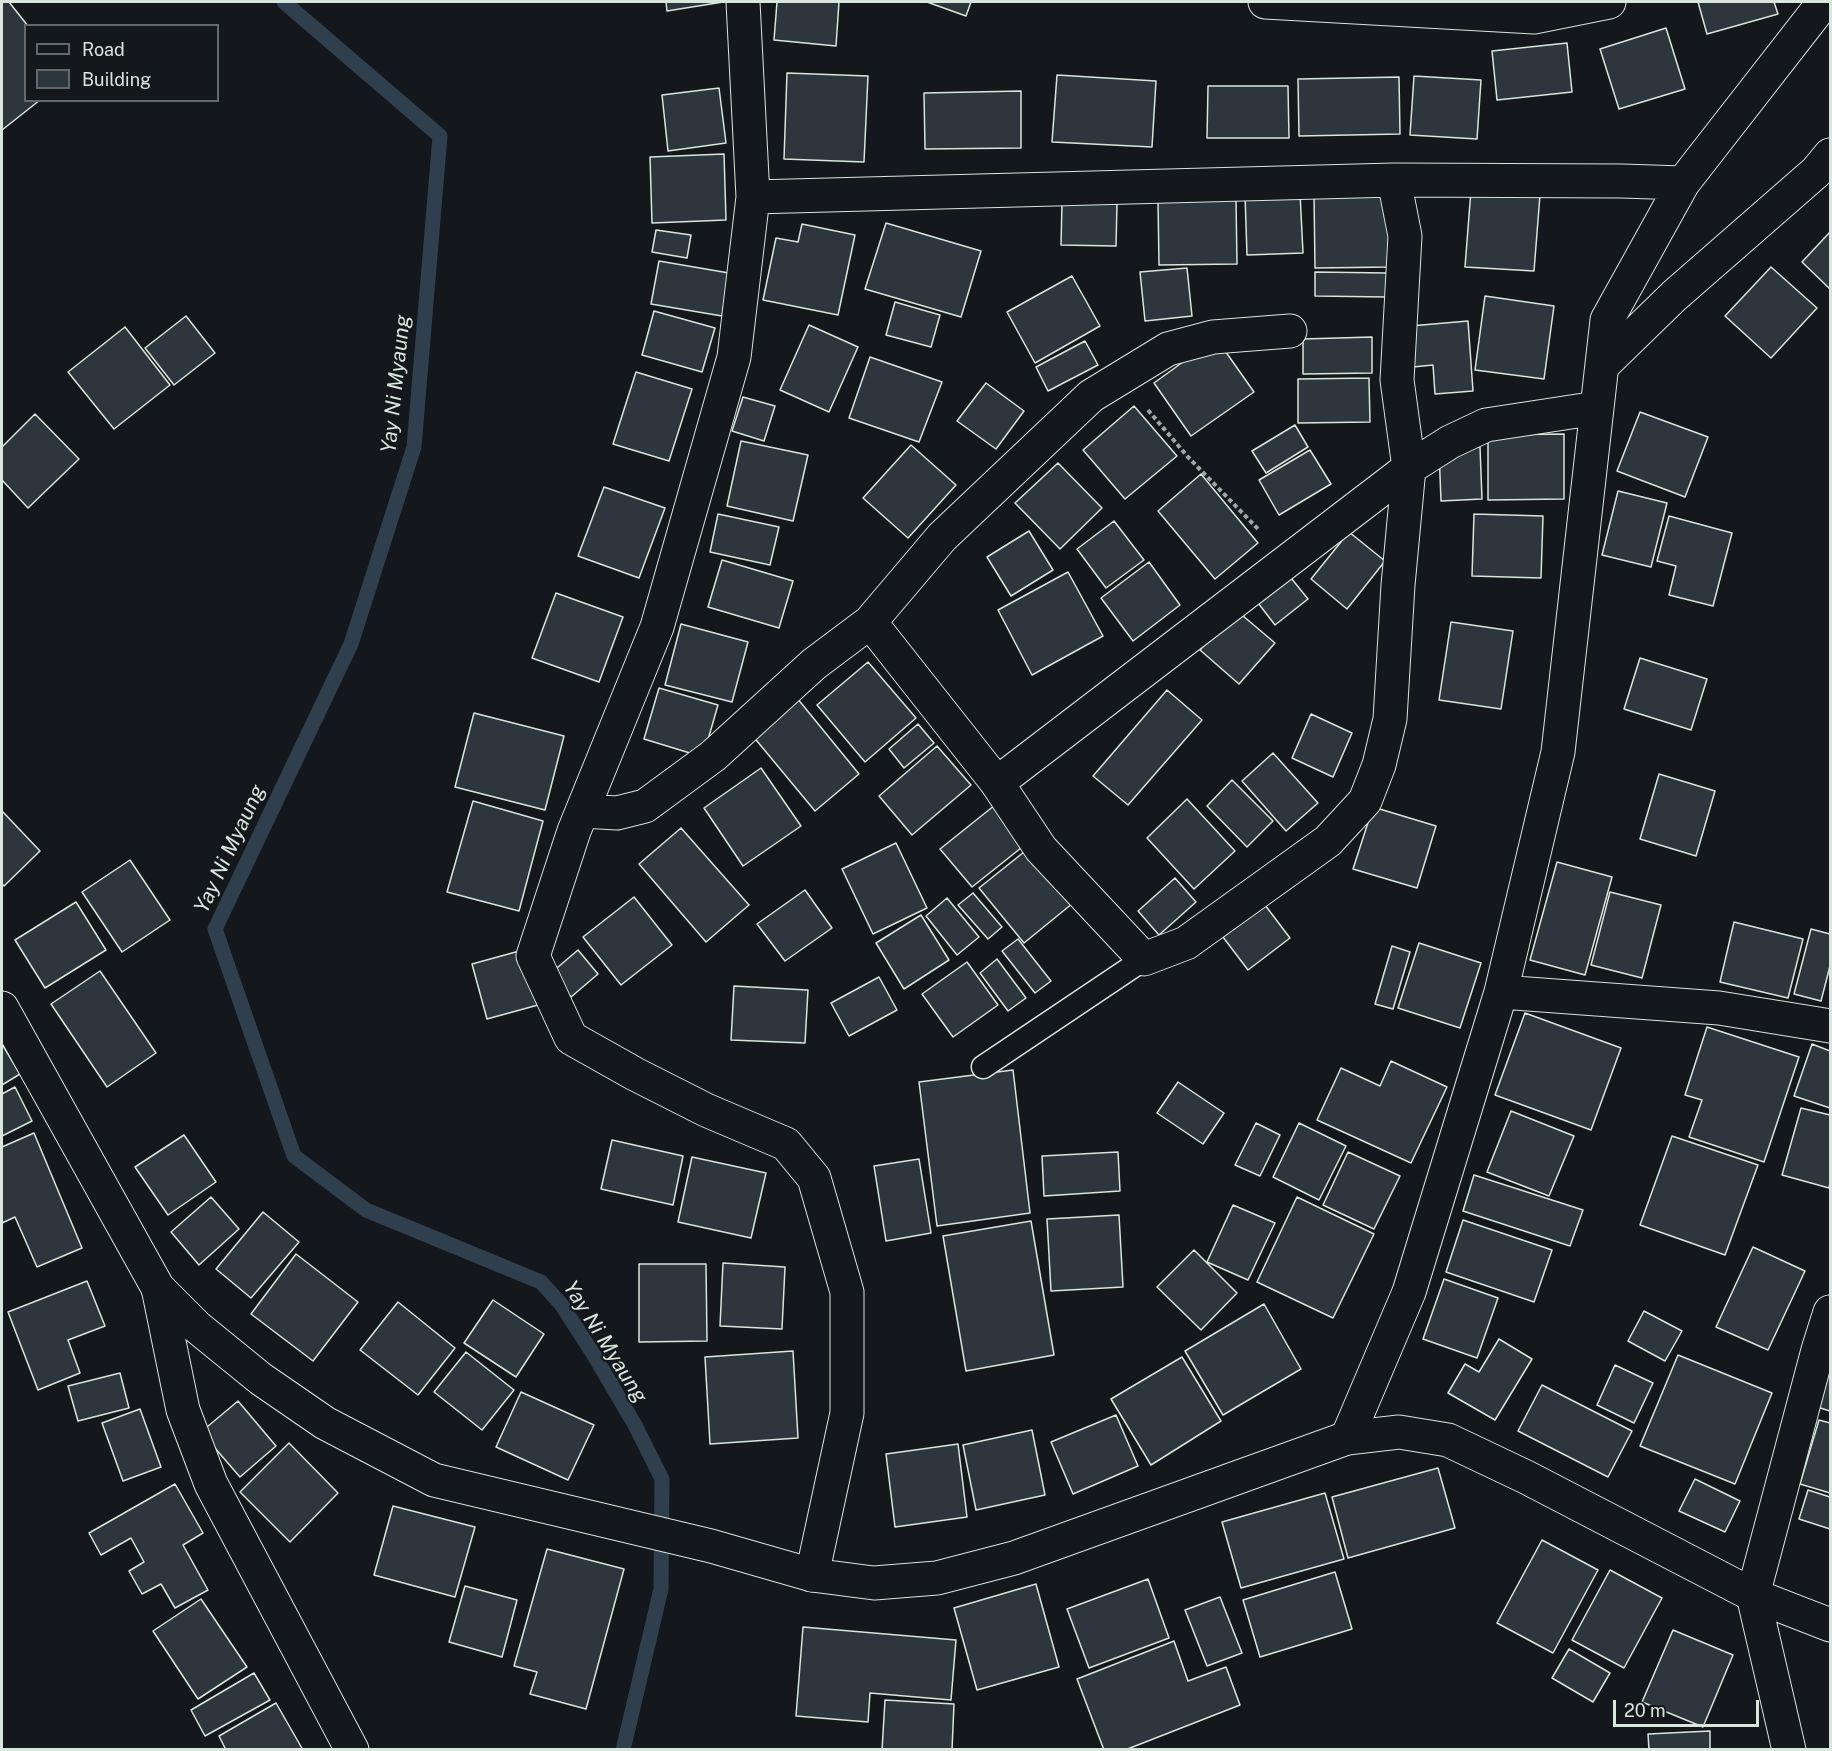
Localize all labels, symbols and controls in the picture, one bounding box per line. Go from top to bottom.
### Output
legend [24,24,219,102]
text: Road [82,39,125,60]
text: Building [82,69,151,90]
water label: Yay Ni Myaung [376,314,416,454]
water label: Yay Ni Myaung [189,781,271,917]
water label: Yay Ni Myaung [558,1277,652,1407]
scale bar [1616,1688,1762,1726]
text: 20 m [1624,1700,1666,1721]

